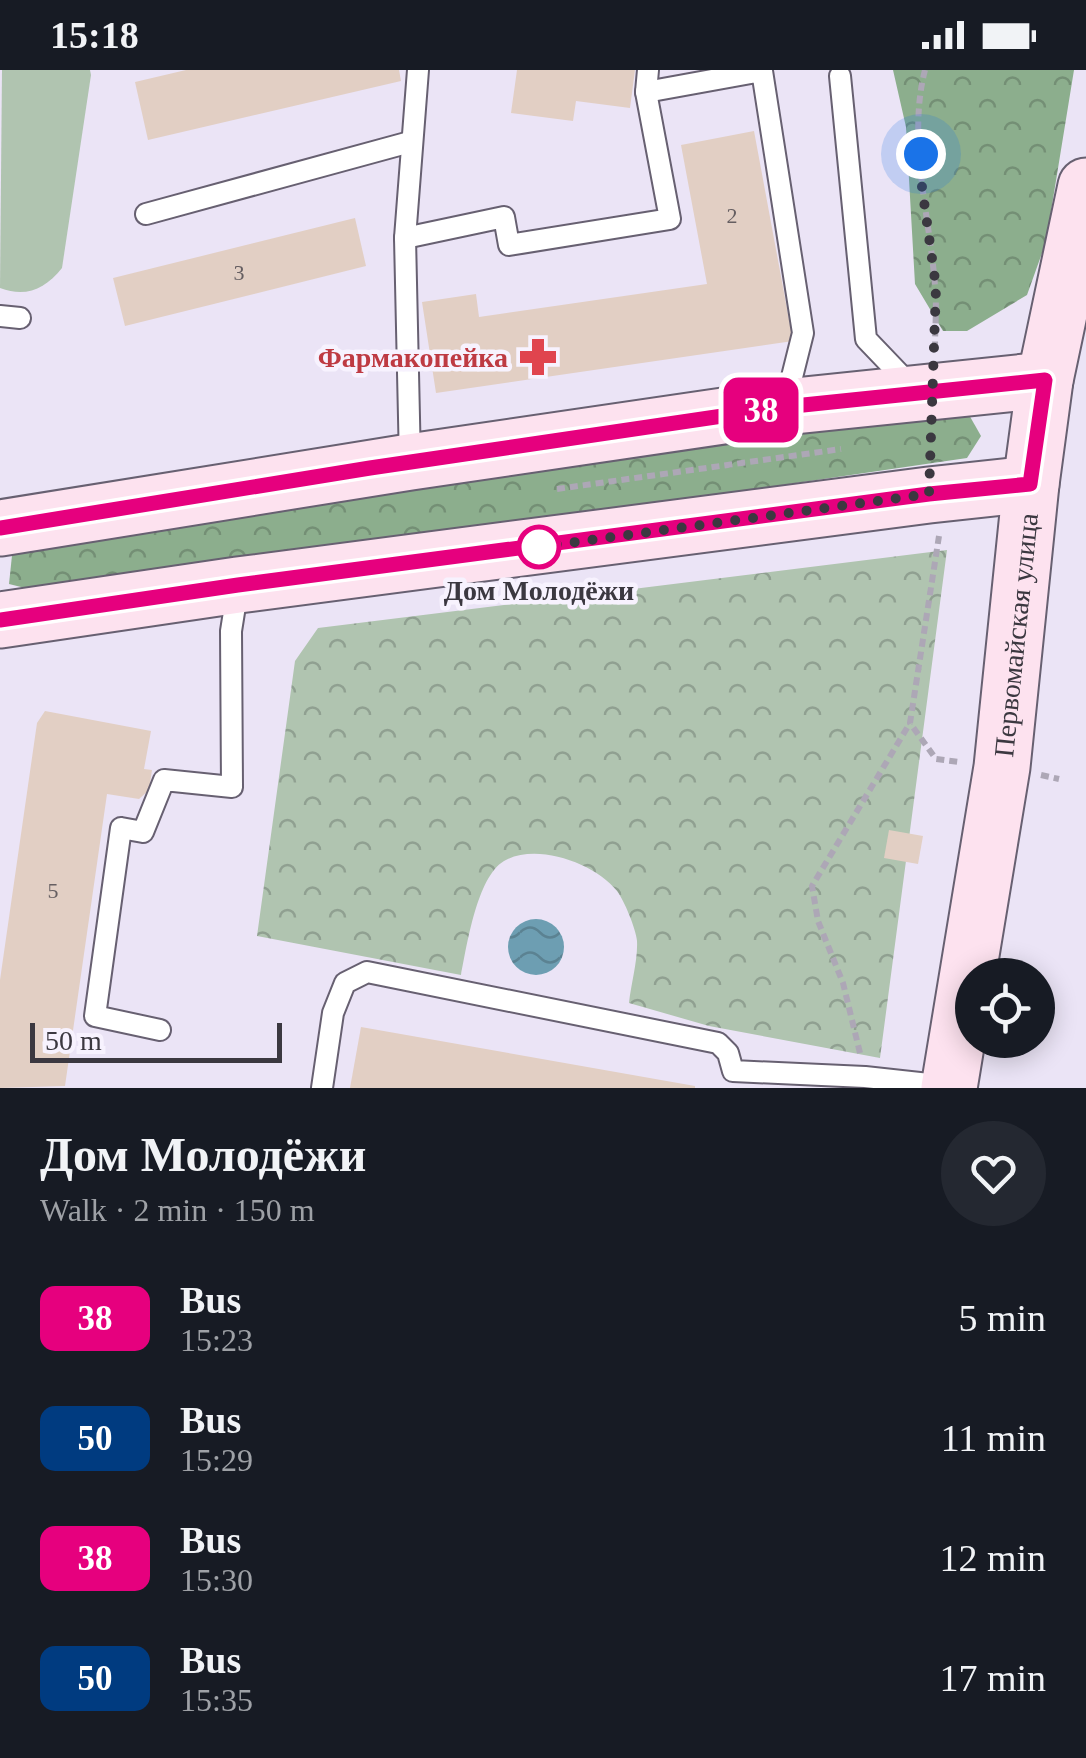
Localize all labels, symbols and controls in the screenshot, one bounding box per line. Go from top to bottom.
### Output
text: 15:18 [50,14,139,56]
your location [896,129,946,179]
house number: 2 [727,203,738,228]
house number: 3 [234,260,245,285]
pharmacy icon: Фармакопейка [517,336,559,378]
place label: Фармакопейка [318,342,508,373]
line badge: 38 [716,378,806,442]
text: 38 [744,391,779,430]
street label: Первомайская улица [988,511,1043,759]
marker: Дом Молодёжи [518,526,560,568]
place label: Дом Молодёжи [444,575,634,606]
house number: 5 [48,878,59,903]
map controls [955,958,1055,1058]
button: locate [955,958,1055,1058]
scale bar [30,1018,282,1063]
text: 50 m [45,1025,102,1056]
button: heart [941,1121,1046,1226]
text: Дом Молодёжи [40,1128,366,1181]
text: Walk · 2 min · 150 m [40,1192,315,1228]
text: Bus [180,1279,241,1321]
text: 5 min [958,1297,1046,1339]
text: 38 [78,1299,113,1338]
text: 15:23 [180,1322,253,1358]
text: Bus [180,1399,241,1441]
text: 11 min [941,1417,1046,1459]
text: 50 [78,1419,113,1458]
text: 15:29 [180,1442,253,1478]
text: Bus [180,1519,241,1561]
text: 12 min [939,1537,1046,1579]
text: 38 [78,1539,113,1578]
text: 15:30 [180,1562,253,1598]
text: Bus [180,1639,241,1681]
text: 17 min [939,1657,1046,1699]
text: 50 [78,1659,113,1698]
text: 15:35 [180,1682,253,1718]

